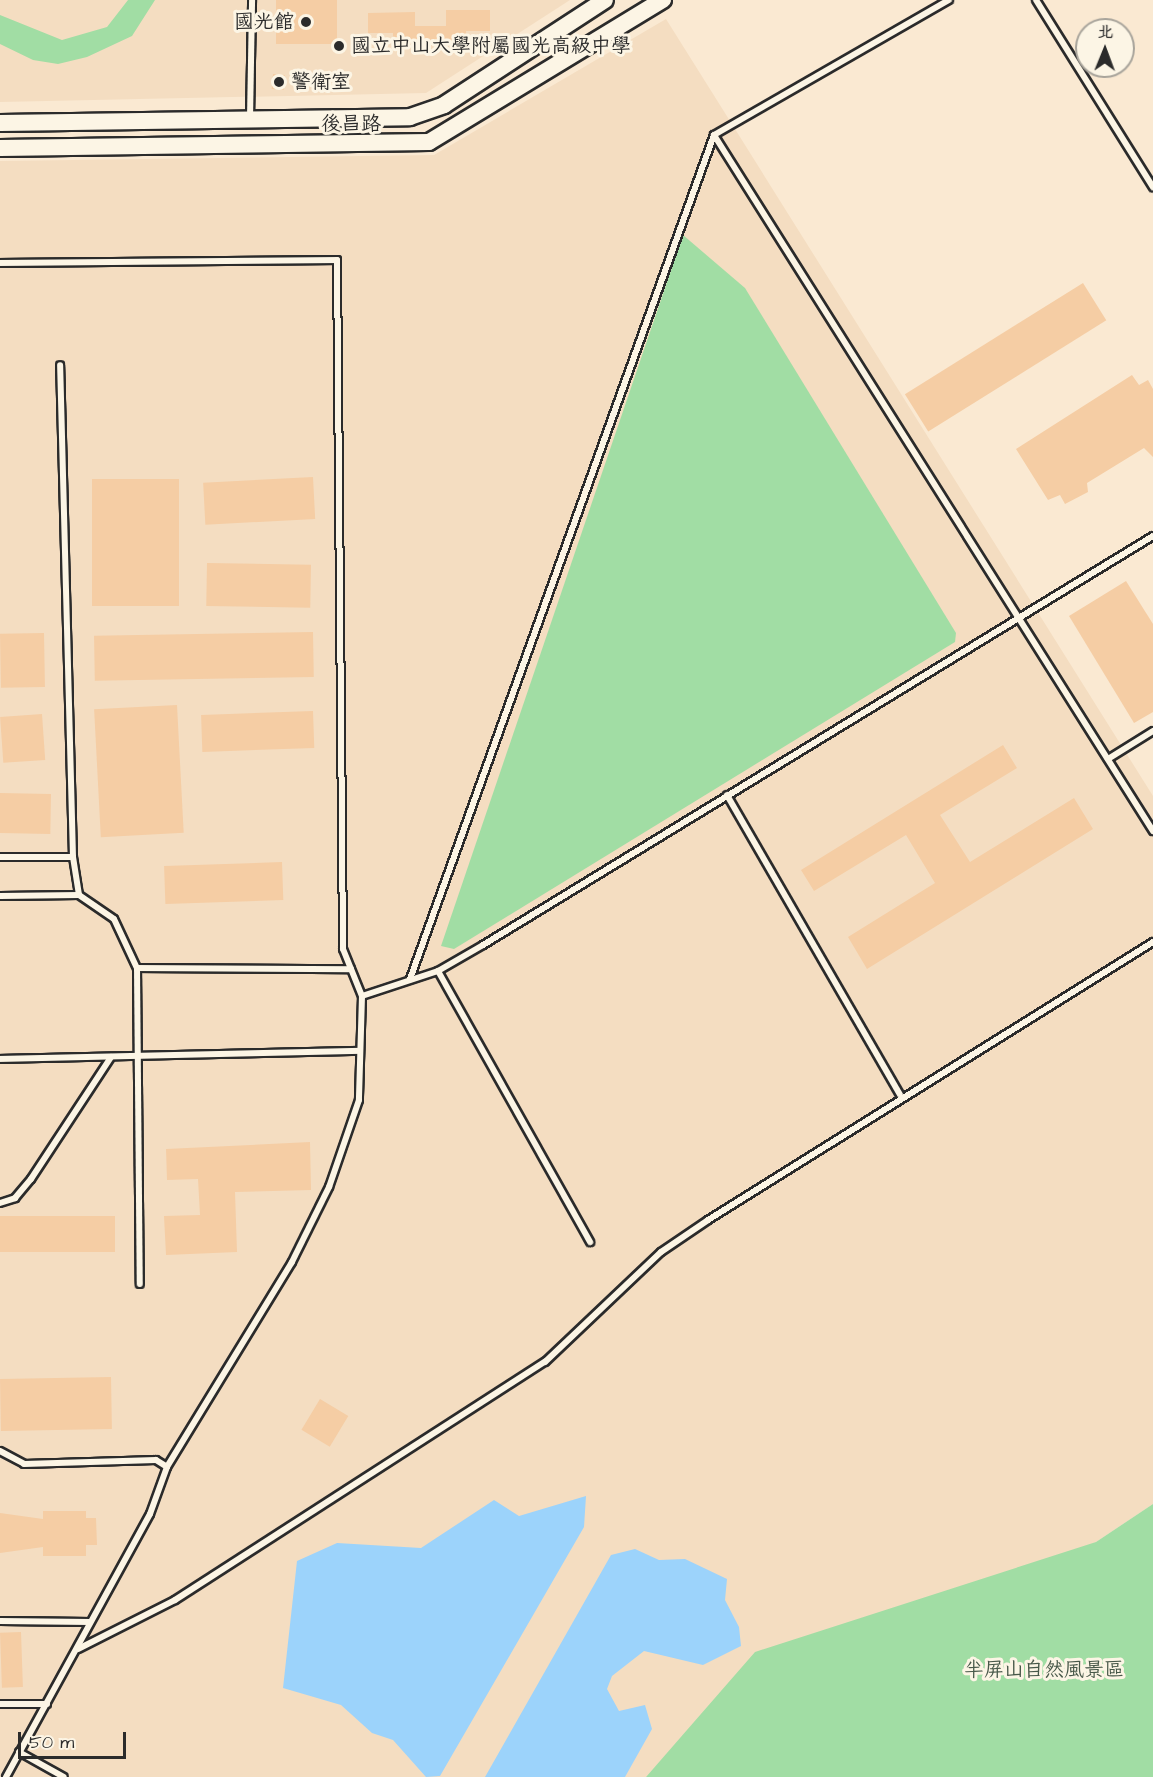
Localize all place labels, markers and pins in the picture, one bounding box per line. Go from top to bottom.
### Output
place label: 國光館 [234,10,294,34]
marker: 國光館 [299,15,313,29]
place label: 國立中山大學附屬國光高級中學 [351,34,631,58]
marker: 國立中山大學附屬國光高級中學 [332,39,346,53]
place label: 警衛室 [291,70,351,94]
marker: 警衛室 [272,75,286,89]

